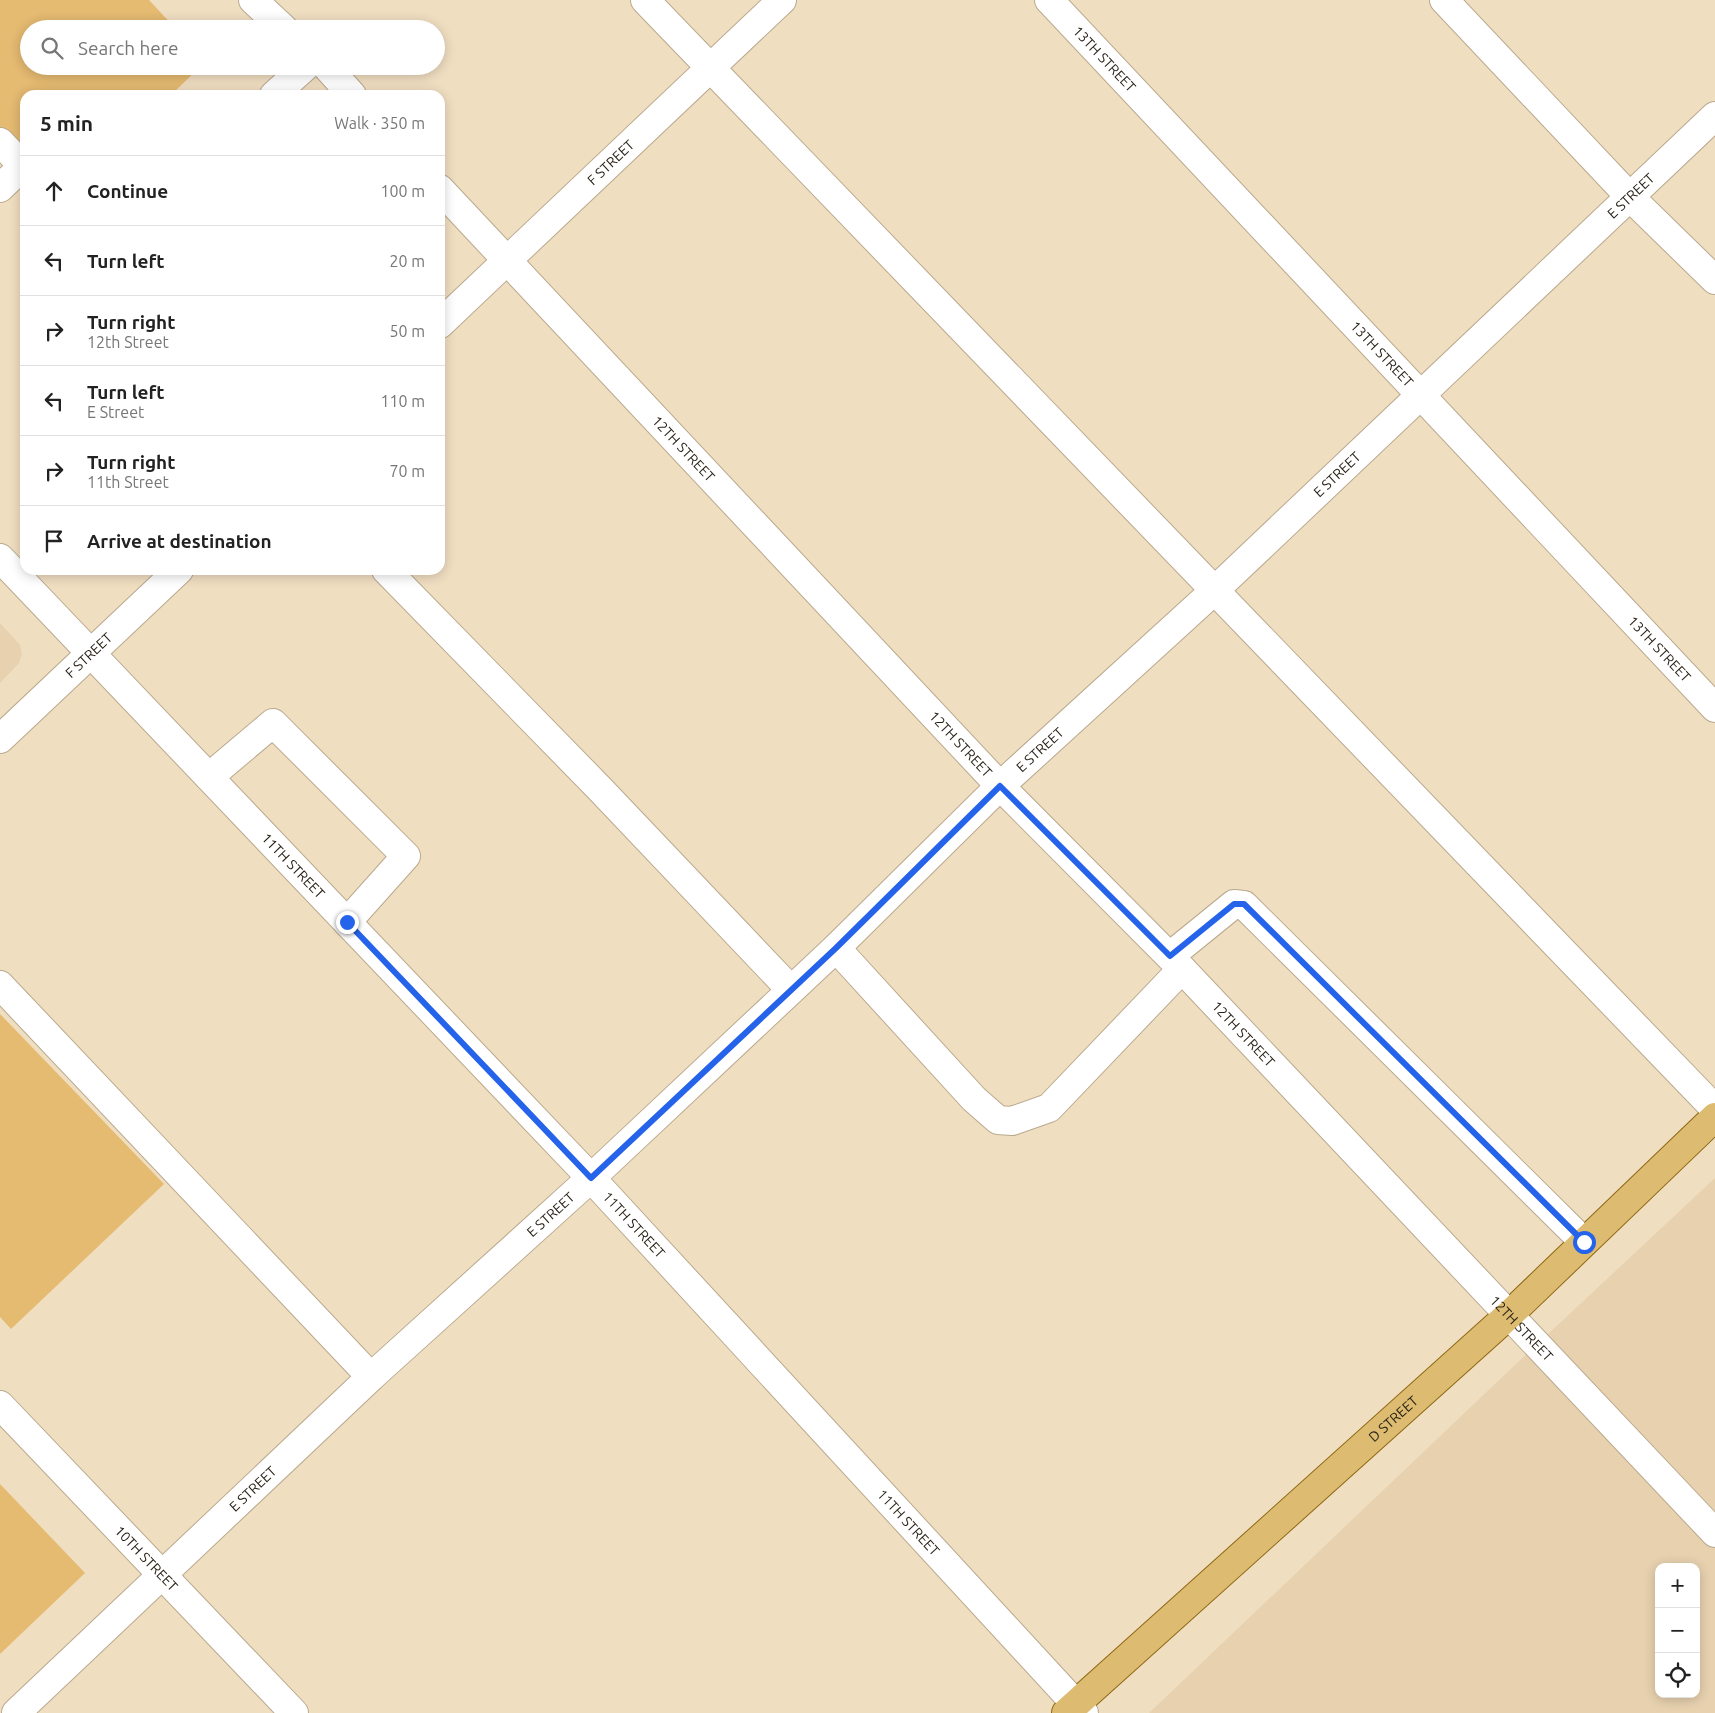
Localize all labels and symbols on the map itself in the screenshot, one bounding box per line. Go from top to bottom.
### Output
street label: 13TH STREET [1070,23,1139,95]
street label: F STREET [584,136,637,188]
street label: E STREET [1604,170,1658,222]
street label: 13TH STREET [1347,318,1417,390]
street label: 12TH STREET [649,413,718,485]
street label: E STREET [1310,448,1364,500]
street label: 13TH STREET [1625,613,1694,685]
street label: F STREET [62,629,115,681]
street label: 12TH STREET [926,708,995,780]
street label: E STREET [1013,724,1067,775]
street label: 11TH STREET [258,830,328,902]
route end [336,911,359,934]
street label: 12TH STREET [1209,998,1278,1070]
street label: 11TH STREET [600,1188,668,1261]
street label: E STREET [524,1189,578,1240]
route start [1573,1231,1596,1254]
street label: 12TH STREET [1487,1292,1556,1364]
street label: D STREET [1365,1393,1421,1445]
street label: E STREET [226,1463,280,1515]
street label: 11TH STREET [874,1486,943,1559]
street label: 10TH STREET [112,1522,181,1594]

